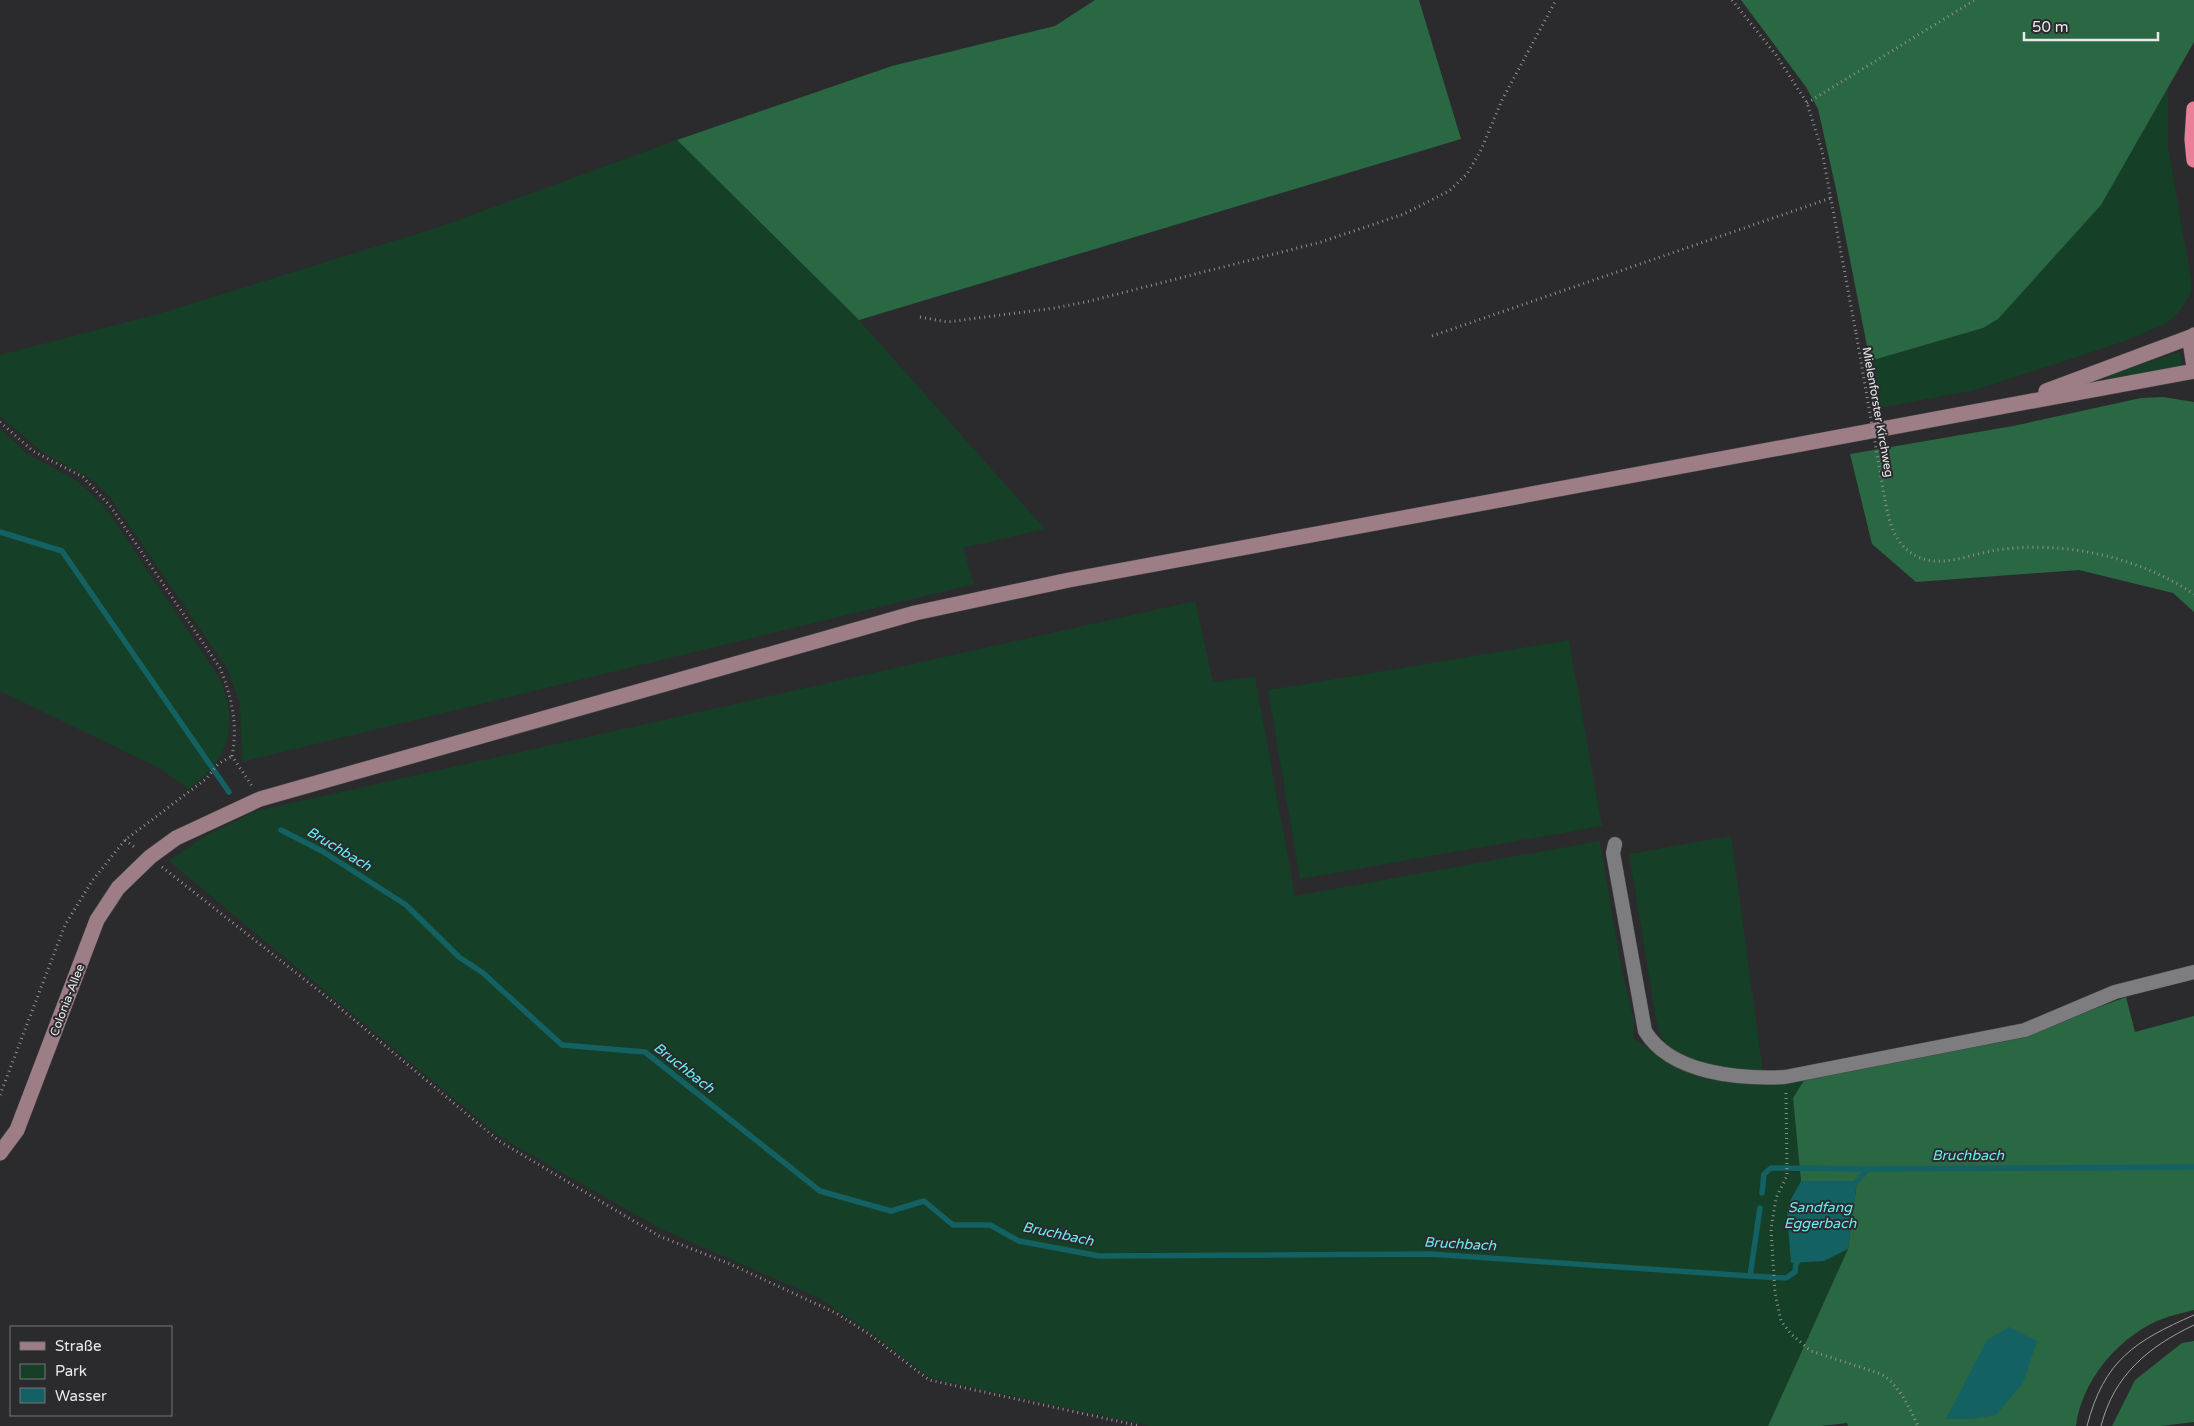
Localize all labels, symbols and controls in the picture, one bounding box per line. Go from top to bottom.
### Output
scale bar [2024,10,2158,42]
text: 50 m [2032,18,2069,36]
street label: Mielenforster Kirchweg [1860,346,1896,478]
water label: Bruchbach [304,823,375,875]
street label: Colonia-Allee [47,962,87,1038]
water label: Bruchbach [650,1039,718,1097]
water label: Bruchbach [1932,1147,2005,1164]
water label: Sandfang Eggerbach [1784,1199,1857,1232]
water label: Bruchbach [1021,1218,1096,1250]
water label: Bruchbach [1424,1234,1497,1254]
legend [10,1326,172,1416]
text: Straße [55,1337,101,1355]
text: Park [55,1362,87,1380]
text: Wasser [55,1387,107,1405]

